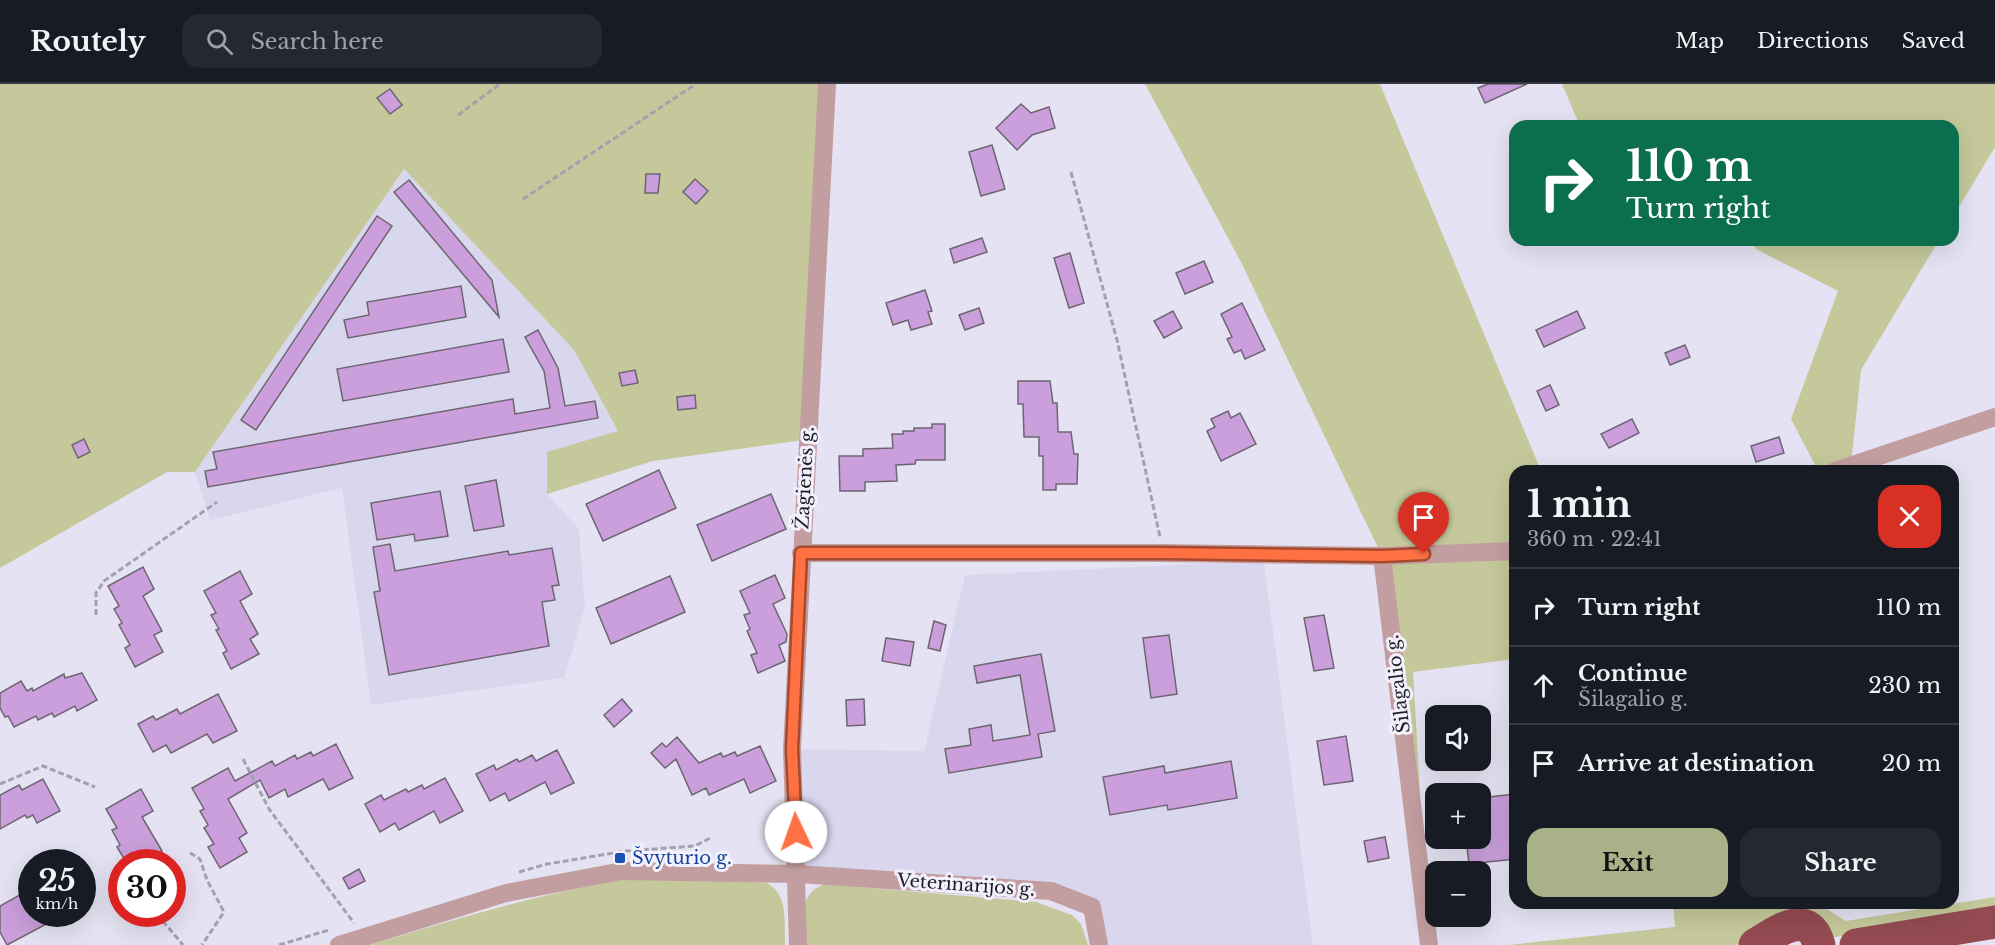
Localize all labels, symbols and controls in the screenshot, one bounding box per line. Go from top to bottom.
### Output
search box [182,14,602,68]
text: Routely [30,24,146,59]
icon: search [203,25,236,58]
text: Search here [251,28,384,55]
text: Map [1675,28,1724,54]
text: Directions [1757,28,1869,54]
text: Saved [1902,28,1965,54]
text: 110 m [1626,140,1752,192]
icon: right [1527,144,1605,222]
text: Turn right [1626,192,1770,225]
street label: Žagienės g. [790,426,819,530]
text: 1 min [1527,482,1631,527]
button: close [1878,485,1941,548]
pin [1398,492,1449,554]
icon: arrive [1407,501,1440,534]
text: 360 m · 22:41 [1527,527,1662,551]
icon: right [1527,591,1560,624]
text: Turn right [1578,594,1700,621]
text: 110 m [1876,594,1941,621]
street label: Šilagalio g. [1380,634,1415,735]
text: Continue [1578,660,1687,687]
icon: ahead [1527,669,1560,702]
text: 230 m [1868,672,1941,699]
text: Šilagalio g. [1578,687,1688,711]
map controls [1425,705,1491,927]
button: sound [1425,705,1491,771]
icon: arrive [1527,747,1560,780]
text: Arrive at destination [1578,750,1815,777]
text: 20 m [1882,750,1941,777]
button: + [1425,783,1491,849]
position arrow [764,800,828,864]
button: Exit [1527,828,1728,897]
button: Share [1740,828,1941,897]
place label: Švyturio g. [632,846,732,869]
speed limit sign: 30 [108,849,186,927]
marker: Švyturio g. [613,851,627,865]
button: − [1425,861,1491,927]
text: 25 [38,862,76,899]
street label: Veterinarijos g. [895,869,1036,901]
text: km/h [36,894,78,913]

